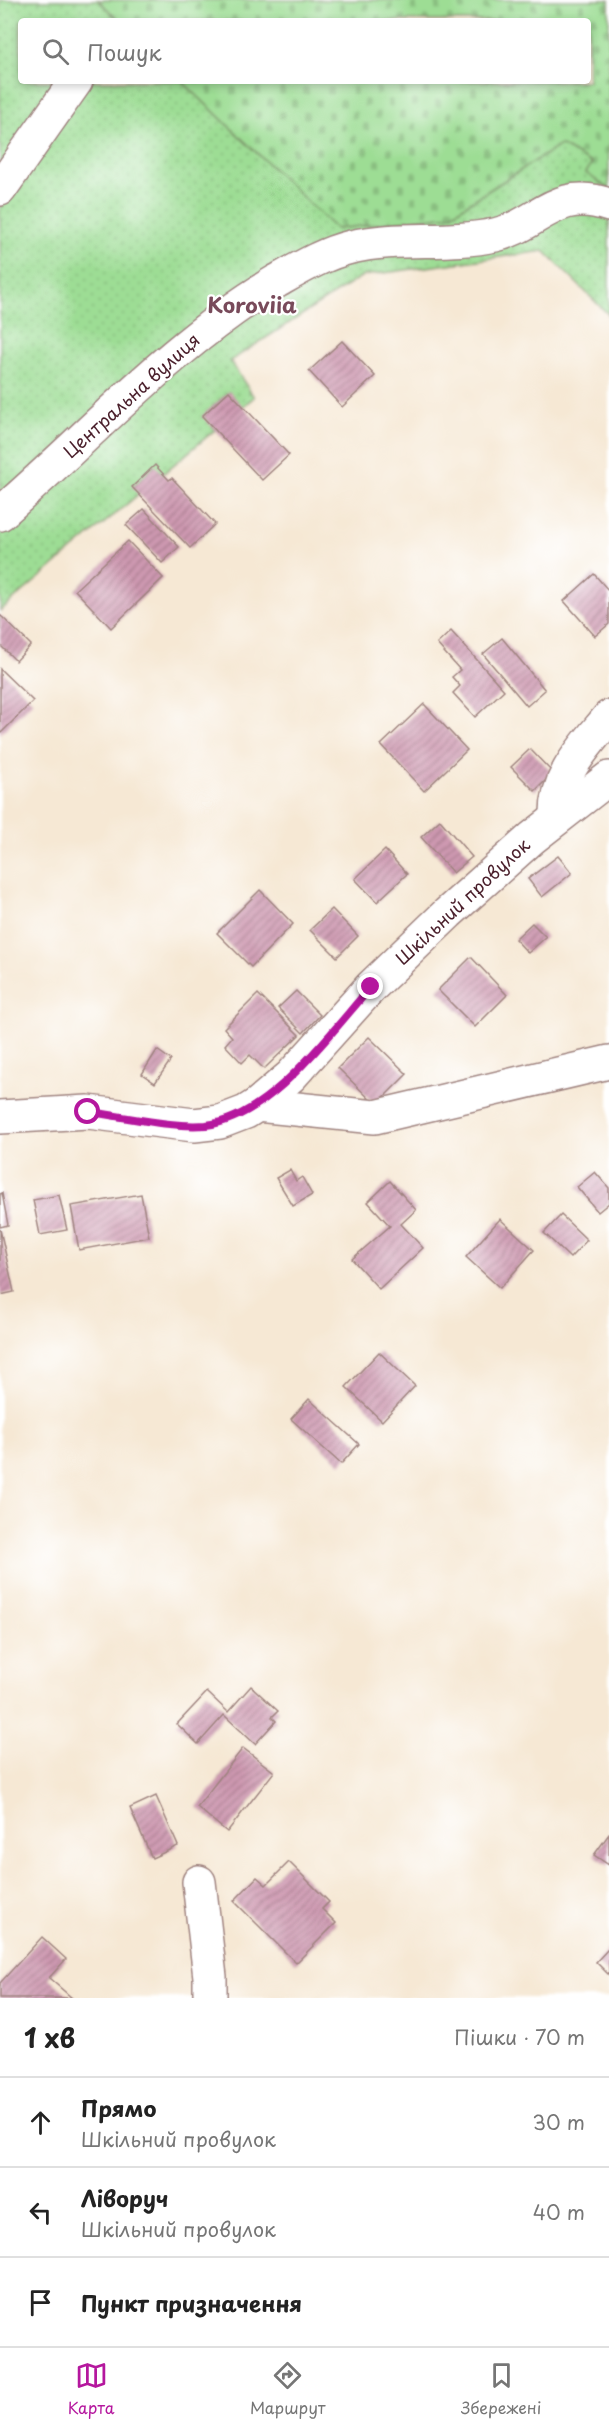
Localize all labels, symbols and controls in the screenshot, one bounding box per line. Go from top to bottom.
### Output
search box [18,18,591,84]
icon: search [39,35,72,68]
text: Пошук [87,35,162,68]
district label: Koroviia [207,288,297,320]
street label: Центральна вулиця [57,326,205,464]
street label: Шкільний провулок [389,831,536,971]
route end [357,973,383,999]
route start [74,1098,100,1124]
text: 1 хв [24,2018,75,2057]
text: Пішки · 70 m [454,2022,585,2052]
text: Прямо [81,2091,156,2124]
icon: ahead [24,2106,57,2139]
text: 30 m [532,2107,585,2137]
text: Шкільний провулок [81,2124,276,2154]
text: Ліворуч [81,2181,168,2214]
icon: left [24,2196,57,2229]
text: 40 m [533,2197,585,2227]
text: Шкільний провулок [81,2214,276,2244]
icon: arrive [24,2286,57,2319]
text: Пункт призначення [81,2286,302,2319]
tab: Карта [68,2359,115,2419]
tab: Маршрут [250,2359,326,2419]
tab: Збережені [461,2359,541,2419]

